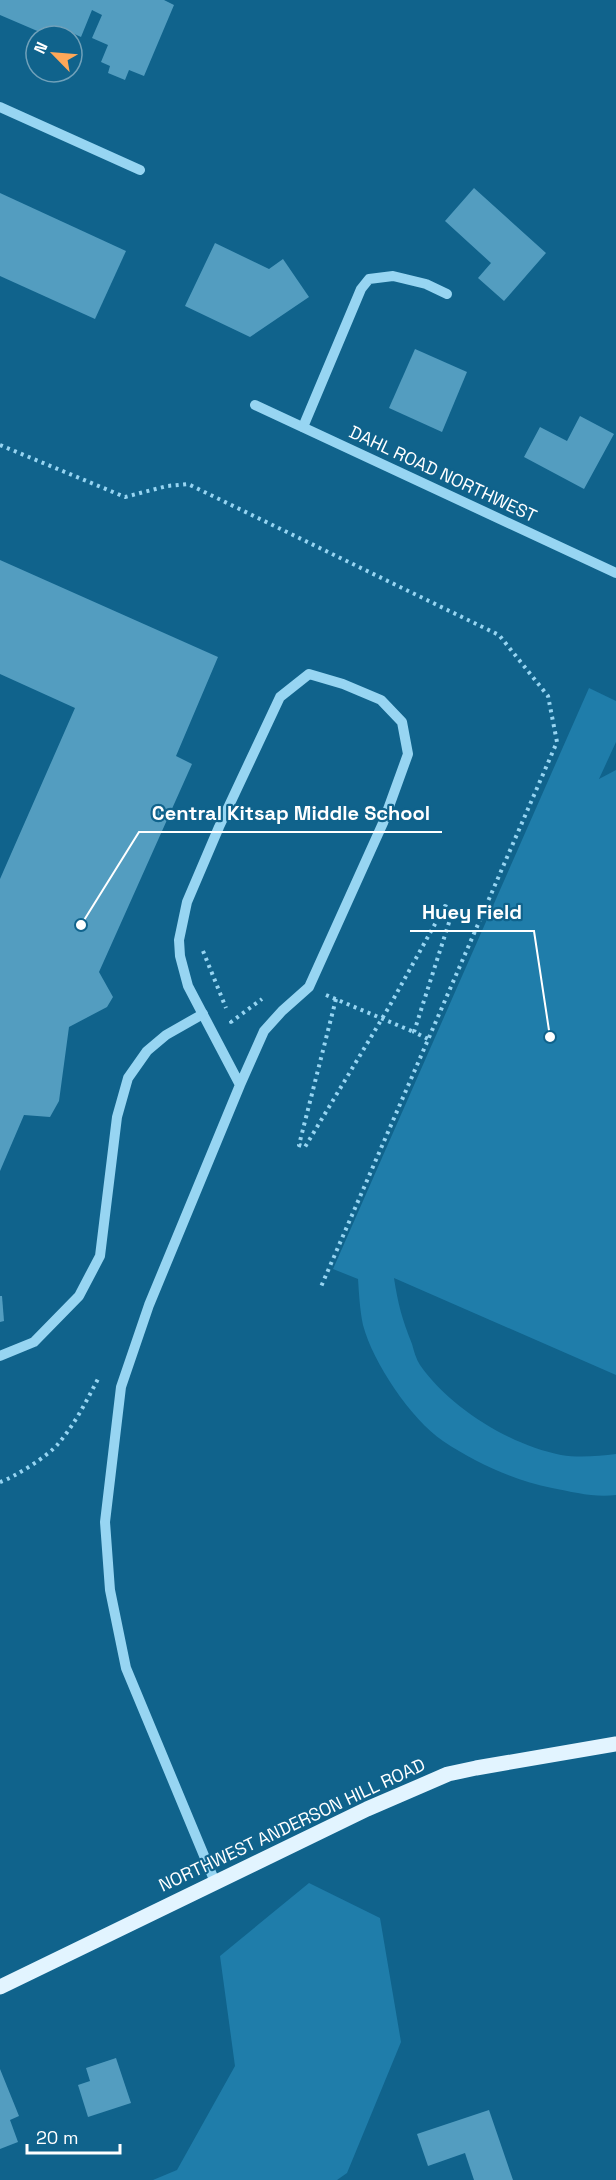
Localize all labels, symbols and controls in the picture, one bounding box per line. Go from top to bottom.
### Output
north arrow [24,24,84,84]
text: N [29,39,53,57]
street label: DAHL ROAD NORTHWEST [346,420,541,527]
callout: Central Kitsap Middle School [139,794,442,832]
text: Central Kitsap Middle School [152,800,430,826]
callout: Huey Field [410,893,534,931]
text: Huey Field [422,899,522,925]
street label: NORTHWEST ANDERSON HILL ROAD [155,1753,429,1897]
scale bar [27,2117,120,2155]
text: 20 m [36,2126,79,2149]

